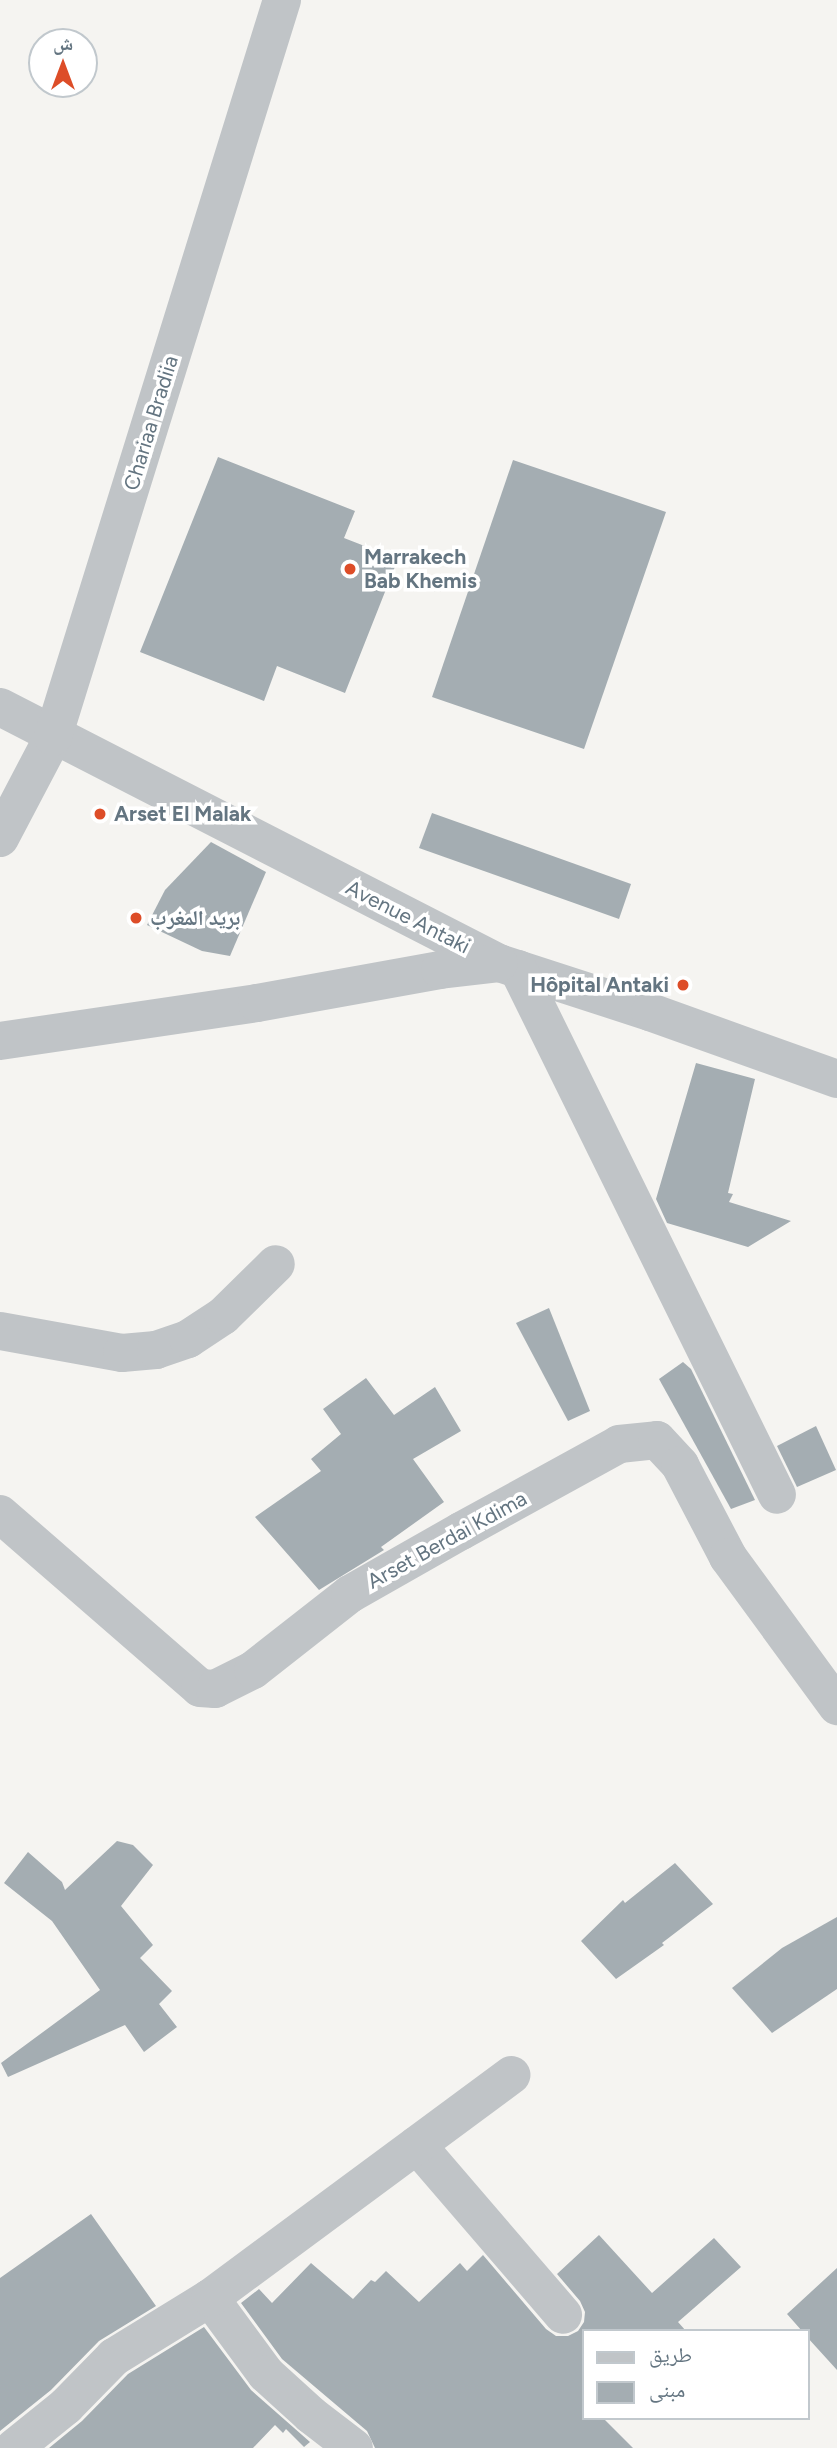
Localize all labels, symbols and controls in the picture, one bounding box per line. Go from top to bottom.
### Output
north arrow [28,28,98,98]
text: ش [53,32,73,55]
street label: Chariaa Bradiia [119,353,183,493]
place label: Marrakech Bab Khemis [364,544,477,594]
marker: Marrakech Bab Khemis [342,561,358,577]
place label: Arset El Malak [114,801,251,827]
marker: Arset El Malak [92,806,108,822]
street label: Avenue Antaki [342,875,474,959]
place label: بريد المغرب [150,905,240,931]
marker: بريد المغرب [128,910,144,926]
place label: Hôpital Antaki [530,972,669,998]
marker: Hôpital Antaki [675,977,691,993]
street label: Arset Berdai Kdima [363,1486,531,1594]
legend [582,2329,809,2420]
text: طريق [649,2342,692,2367]
text: مبنى [649,2377,685,2402]

